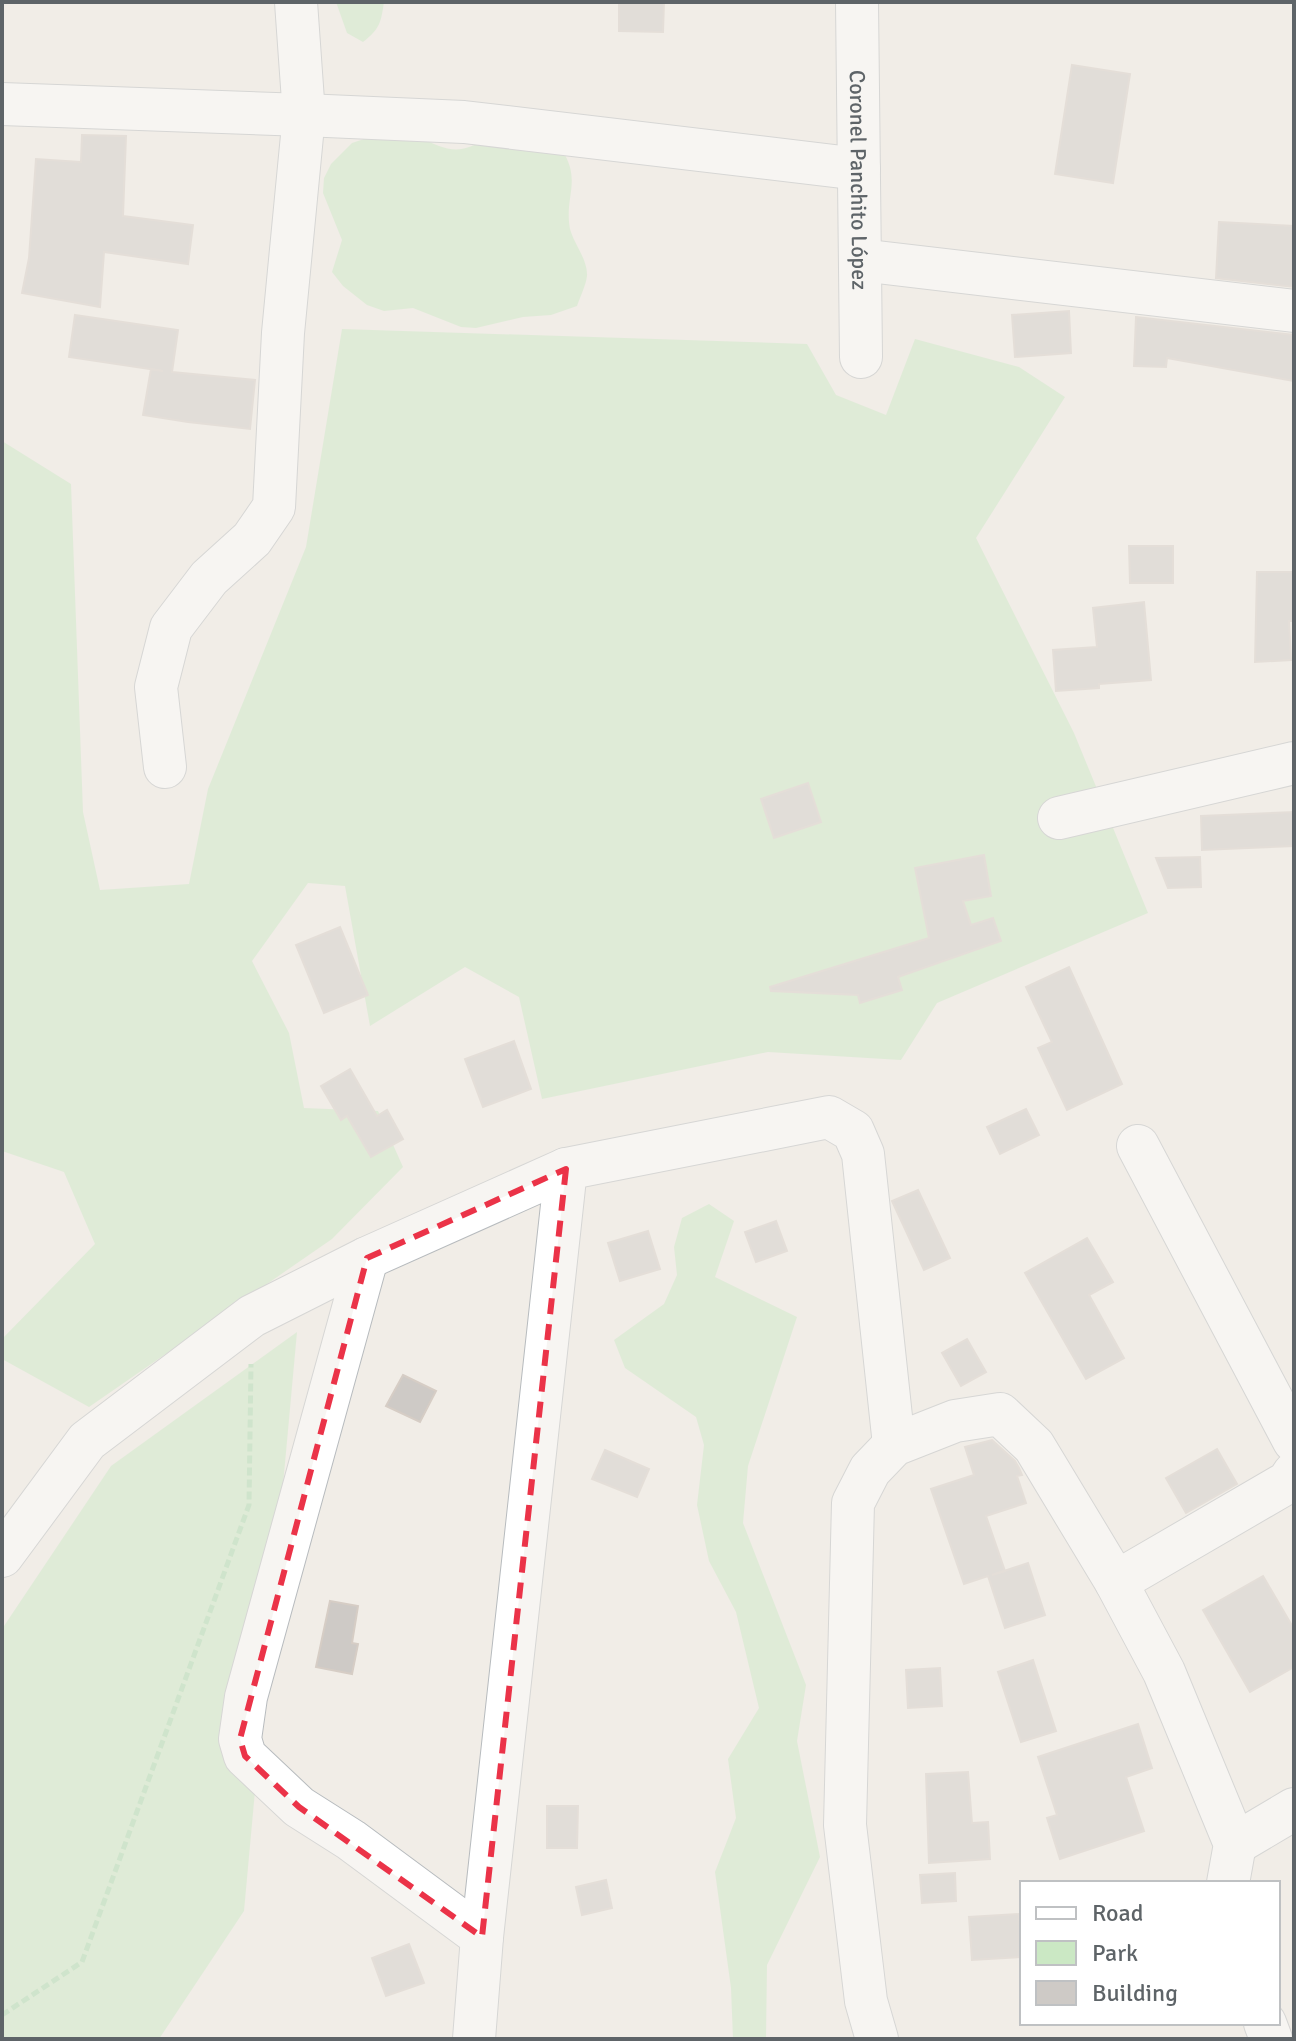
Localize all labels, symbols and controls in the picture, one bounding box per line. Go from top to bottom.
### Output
street label: Coronel Panchito López [844,70,874,290]
legend [1020,1881,1280,2025]
text: Road [1092,1898,1143,1928]
text: Park [1092,1938,1138,1968]
text: Building [1092,1978,1178,2008]

